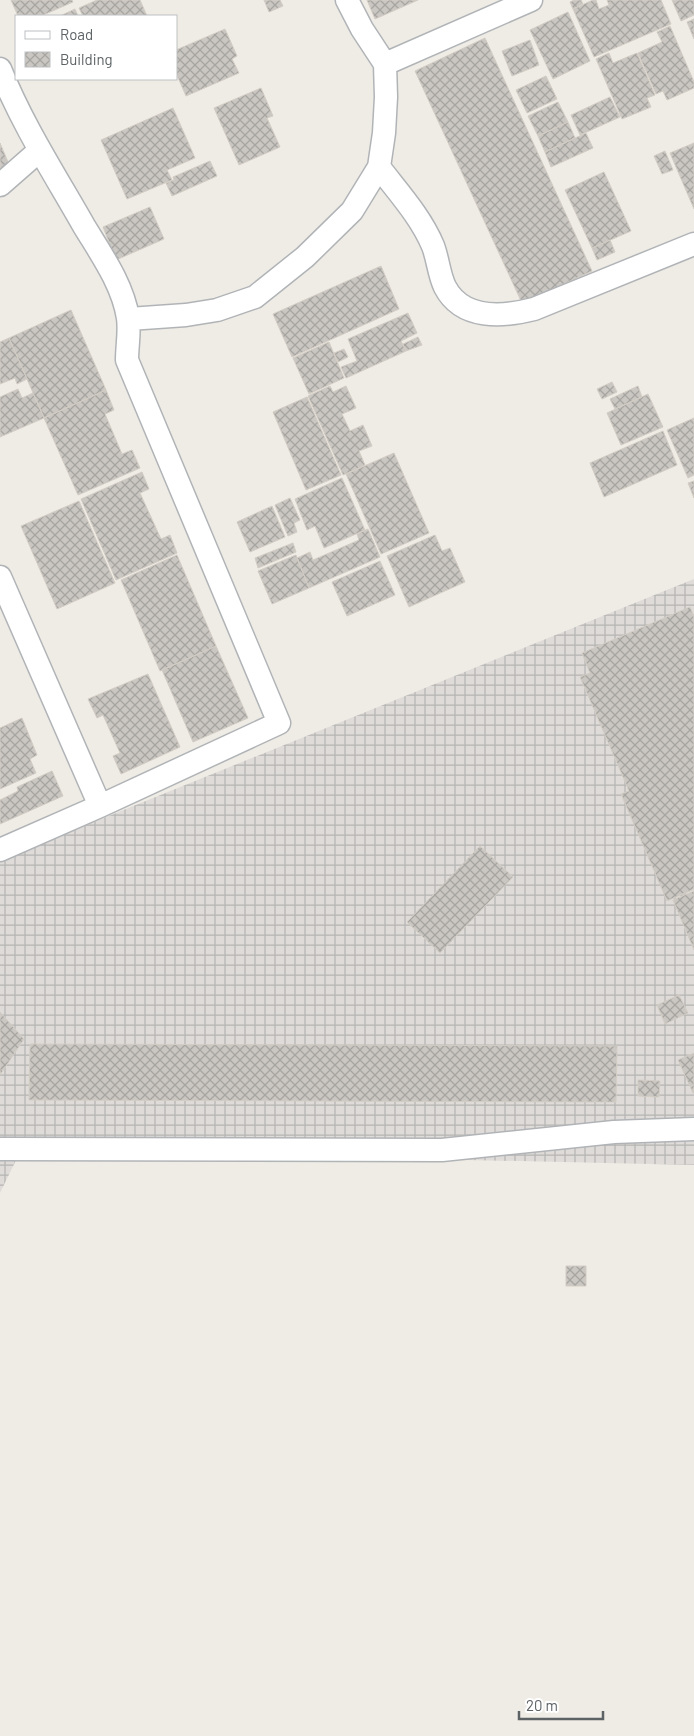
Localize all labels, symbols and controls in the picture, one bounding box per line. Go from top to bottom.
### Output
legend [15,15,178,80]
text: Road [60,25,93,43]
text: Building [60,50,113,68]
scale bar [519,1688,603,1720]
text: 20 m [526,1696,558,1714]

